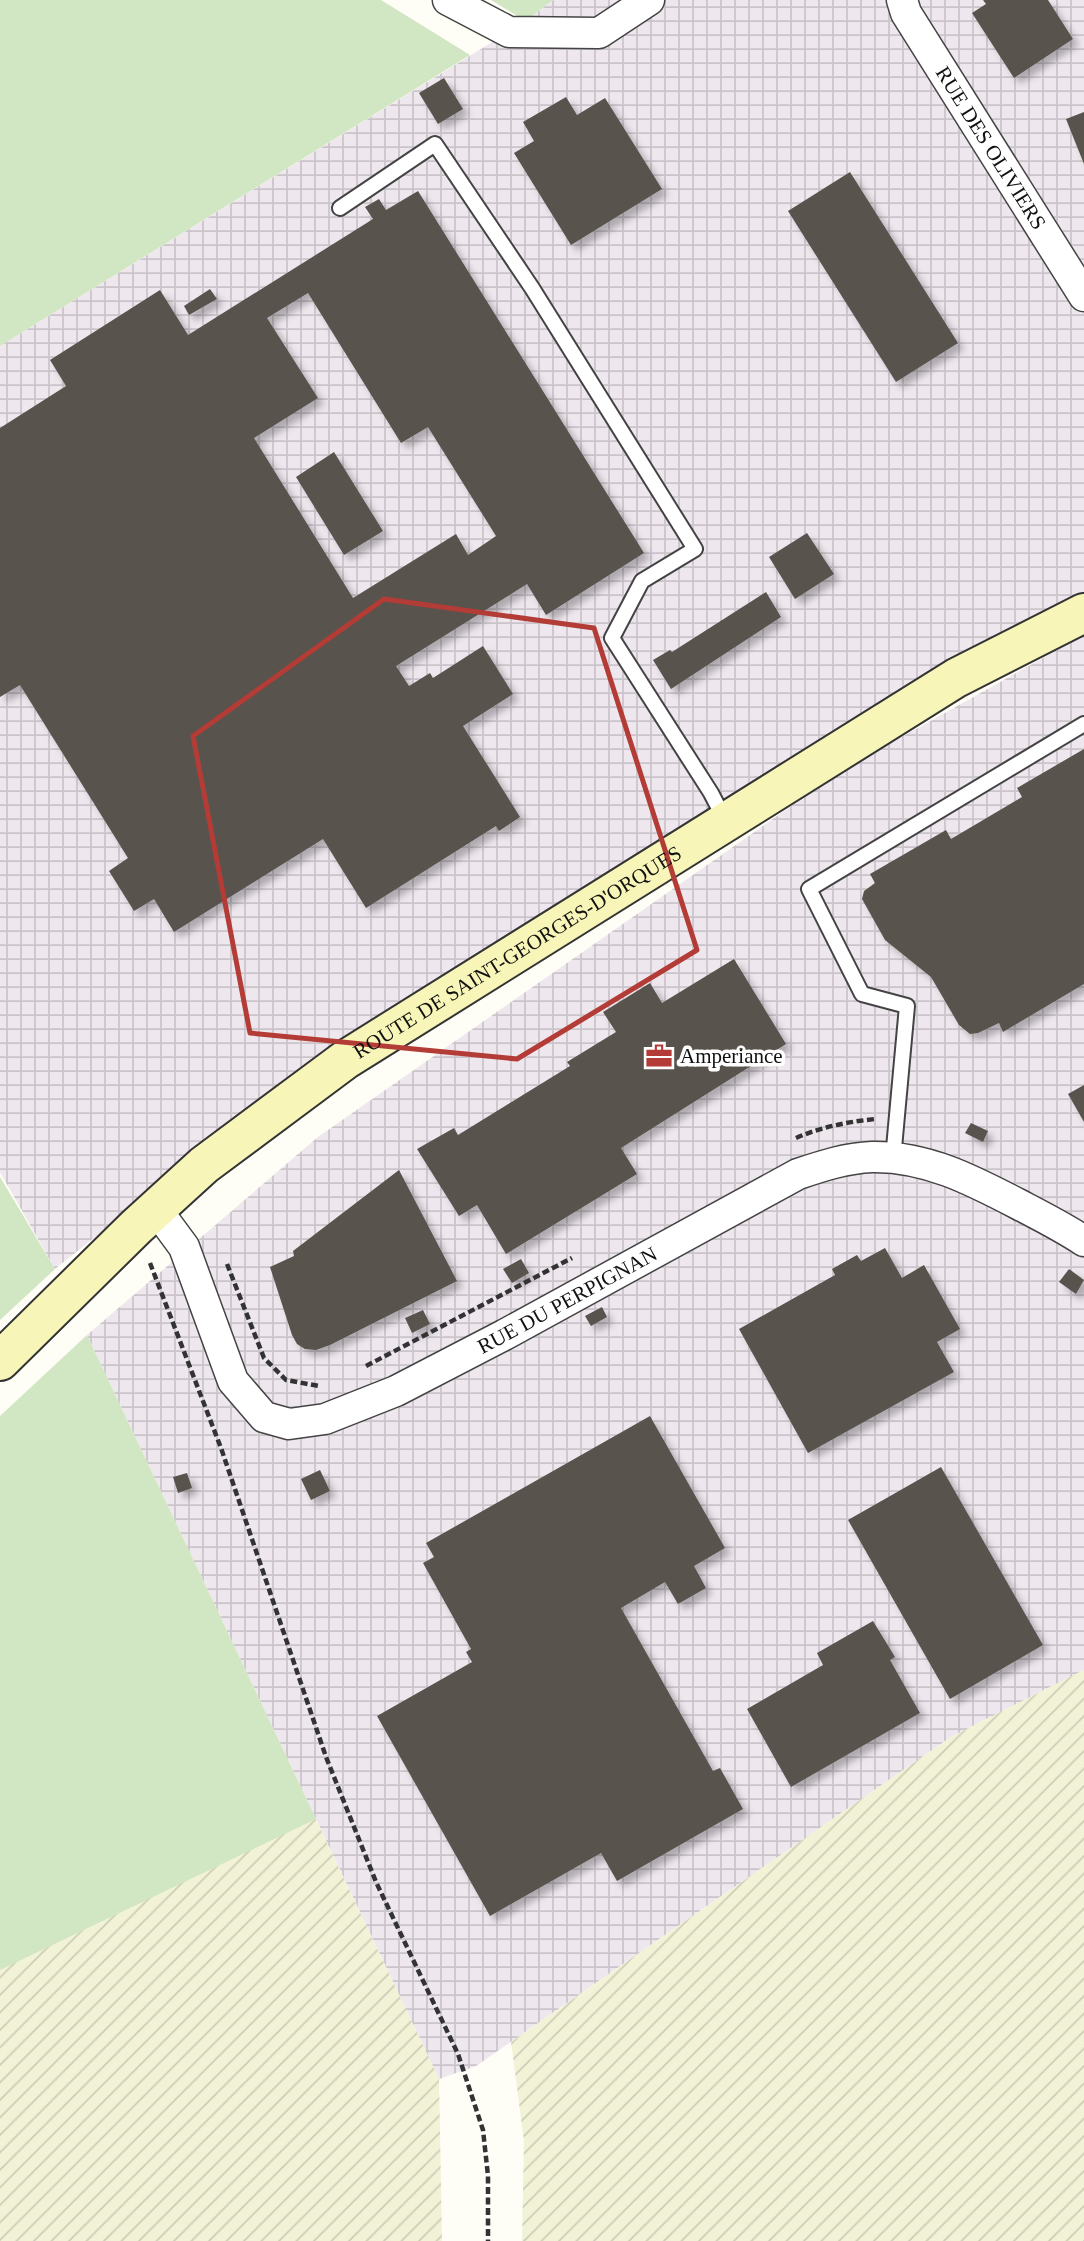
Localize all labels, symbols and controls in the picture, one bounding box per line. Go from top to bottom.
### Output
street label: RUE DES OLIVIERS [931,62,1051,234]
street label: ROUTE DE SAINT-GEORGES-D'ORQUES [349,841,686,1064]
office icon: Amperiance [644,1041,674,1071]
place label: Amperiance [680,1044,783,1068]
street label: RUE DU PERPIGNAN [474,1242,661,1359]

